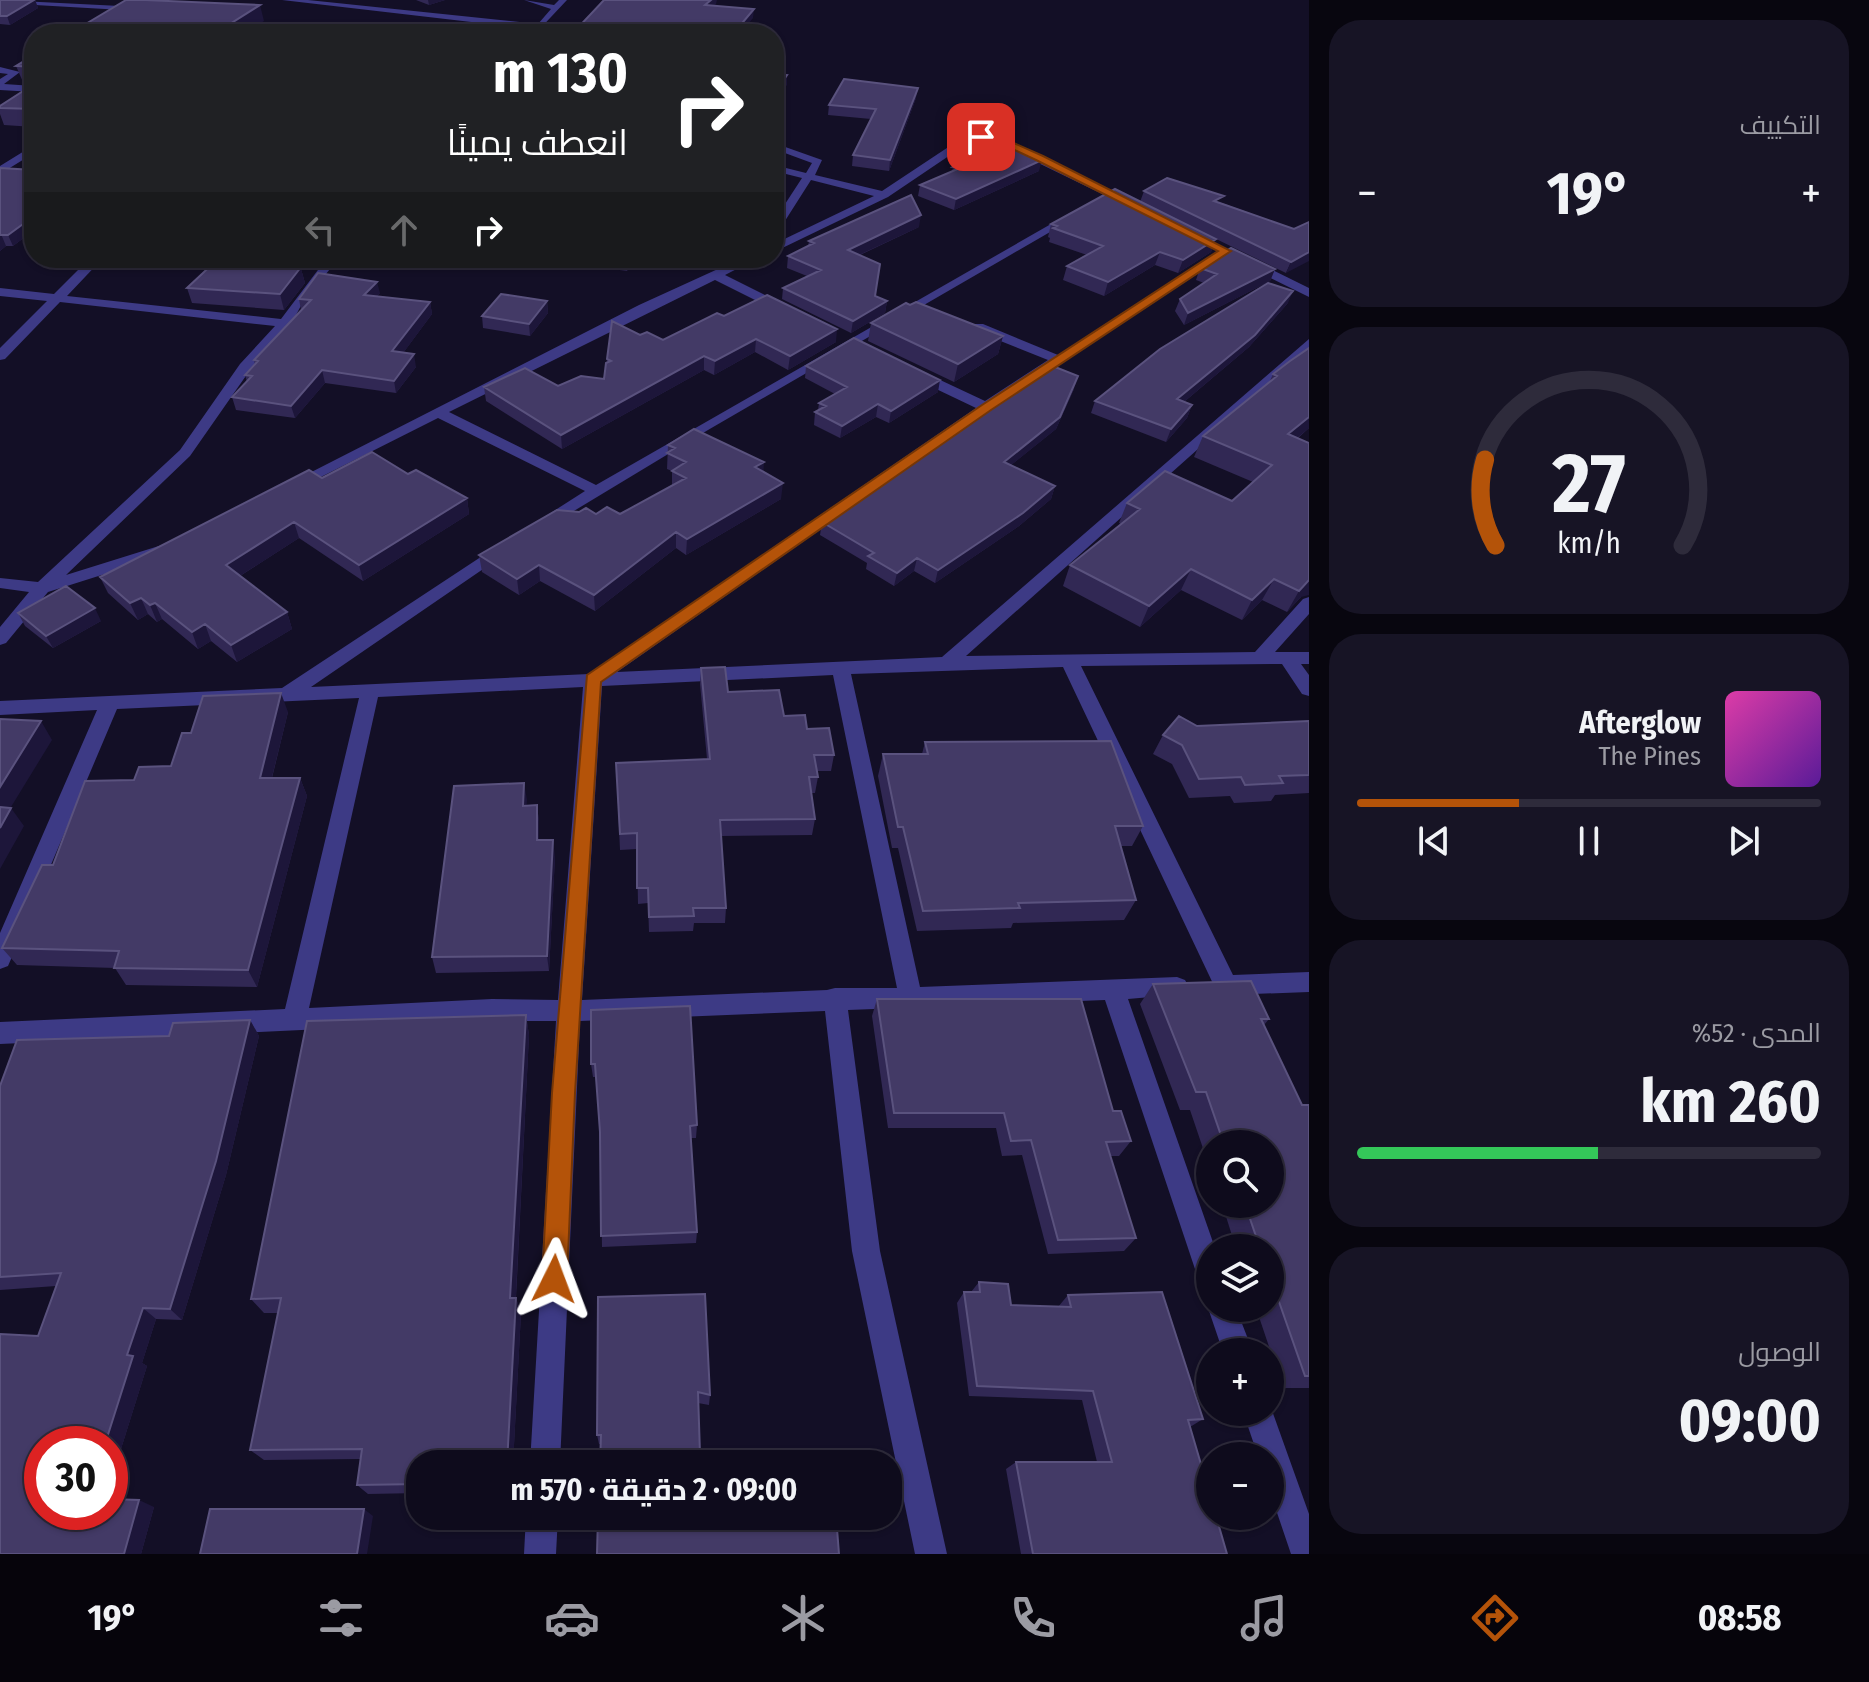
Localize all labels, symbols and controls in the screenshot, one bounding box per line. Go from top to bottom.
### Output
text: 130 m [493,40,628,107]
icon: right [656,56,760,160]
pin [947,103,1015,171]
text: التكييف [1739,110,1821,141]
icon: arrive [959,115,1003,159]
text: انعطف يمينًا [447,121,628,165]
text: 19° [1547,158,1631,230]
text: − [1357,167,1377,220]
text: + [1801,167,1821,220]
icon: left [298,208,342,252]
icon: ahead [382,208,426,252]
icon: right [466,208,510,252]
text: 27 [1551,434,1626,534]
text: km/h [1557,526,1621,561]
text: Afterglow [1579,705,1701,741]
text: The Pines [1599,741,1701,772]
icon: previous [1412,819,1456,863]
icon: pause [1567,819,1611,863]
icon: next [1722,819,1766,863]
text: المدى · 52% [1692,1018,1821,1049]
text: 260 km [1640,1066,1821,1138]
map controls [1196,1130,1284,1530]
button: search [1196,1130,1284,1218]
button: layers [1196,1234,1284,1322]
position arrow [512,1237,596,1321]
text: الوصول [1738,1337,1821,1368]
button: + [1196,1338,1284,1426]
text: 09:00 [1678,1385,1821,1457]
speed limit sign: 30 [24,1426,128,1530]
button: − [1196,1442,1284,1530]
text: 09:00 · 2 دقيقة · 570 m [510,1472,798,1508]
icon: filters [313,1590,369,1646]
icon: car [544,1590,600,1646]
icon: climate [775,1590,831,1646]
icon: phone [1005,1590,1061,1646]
icon: music [1236,1590,1292,1646]
icon: directions [1467,1590,1523,1646]
text: 19° [87,1596,138,1640]
text: 08:58 [1698,1596,1782,1640]

